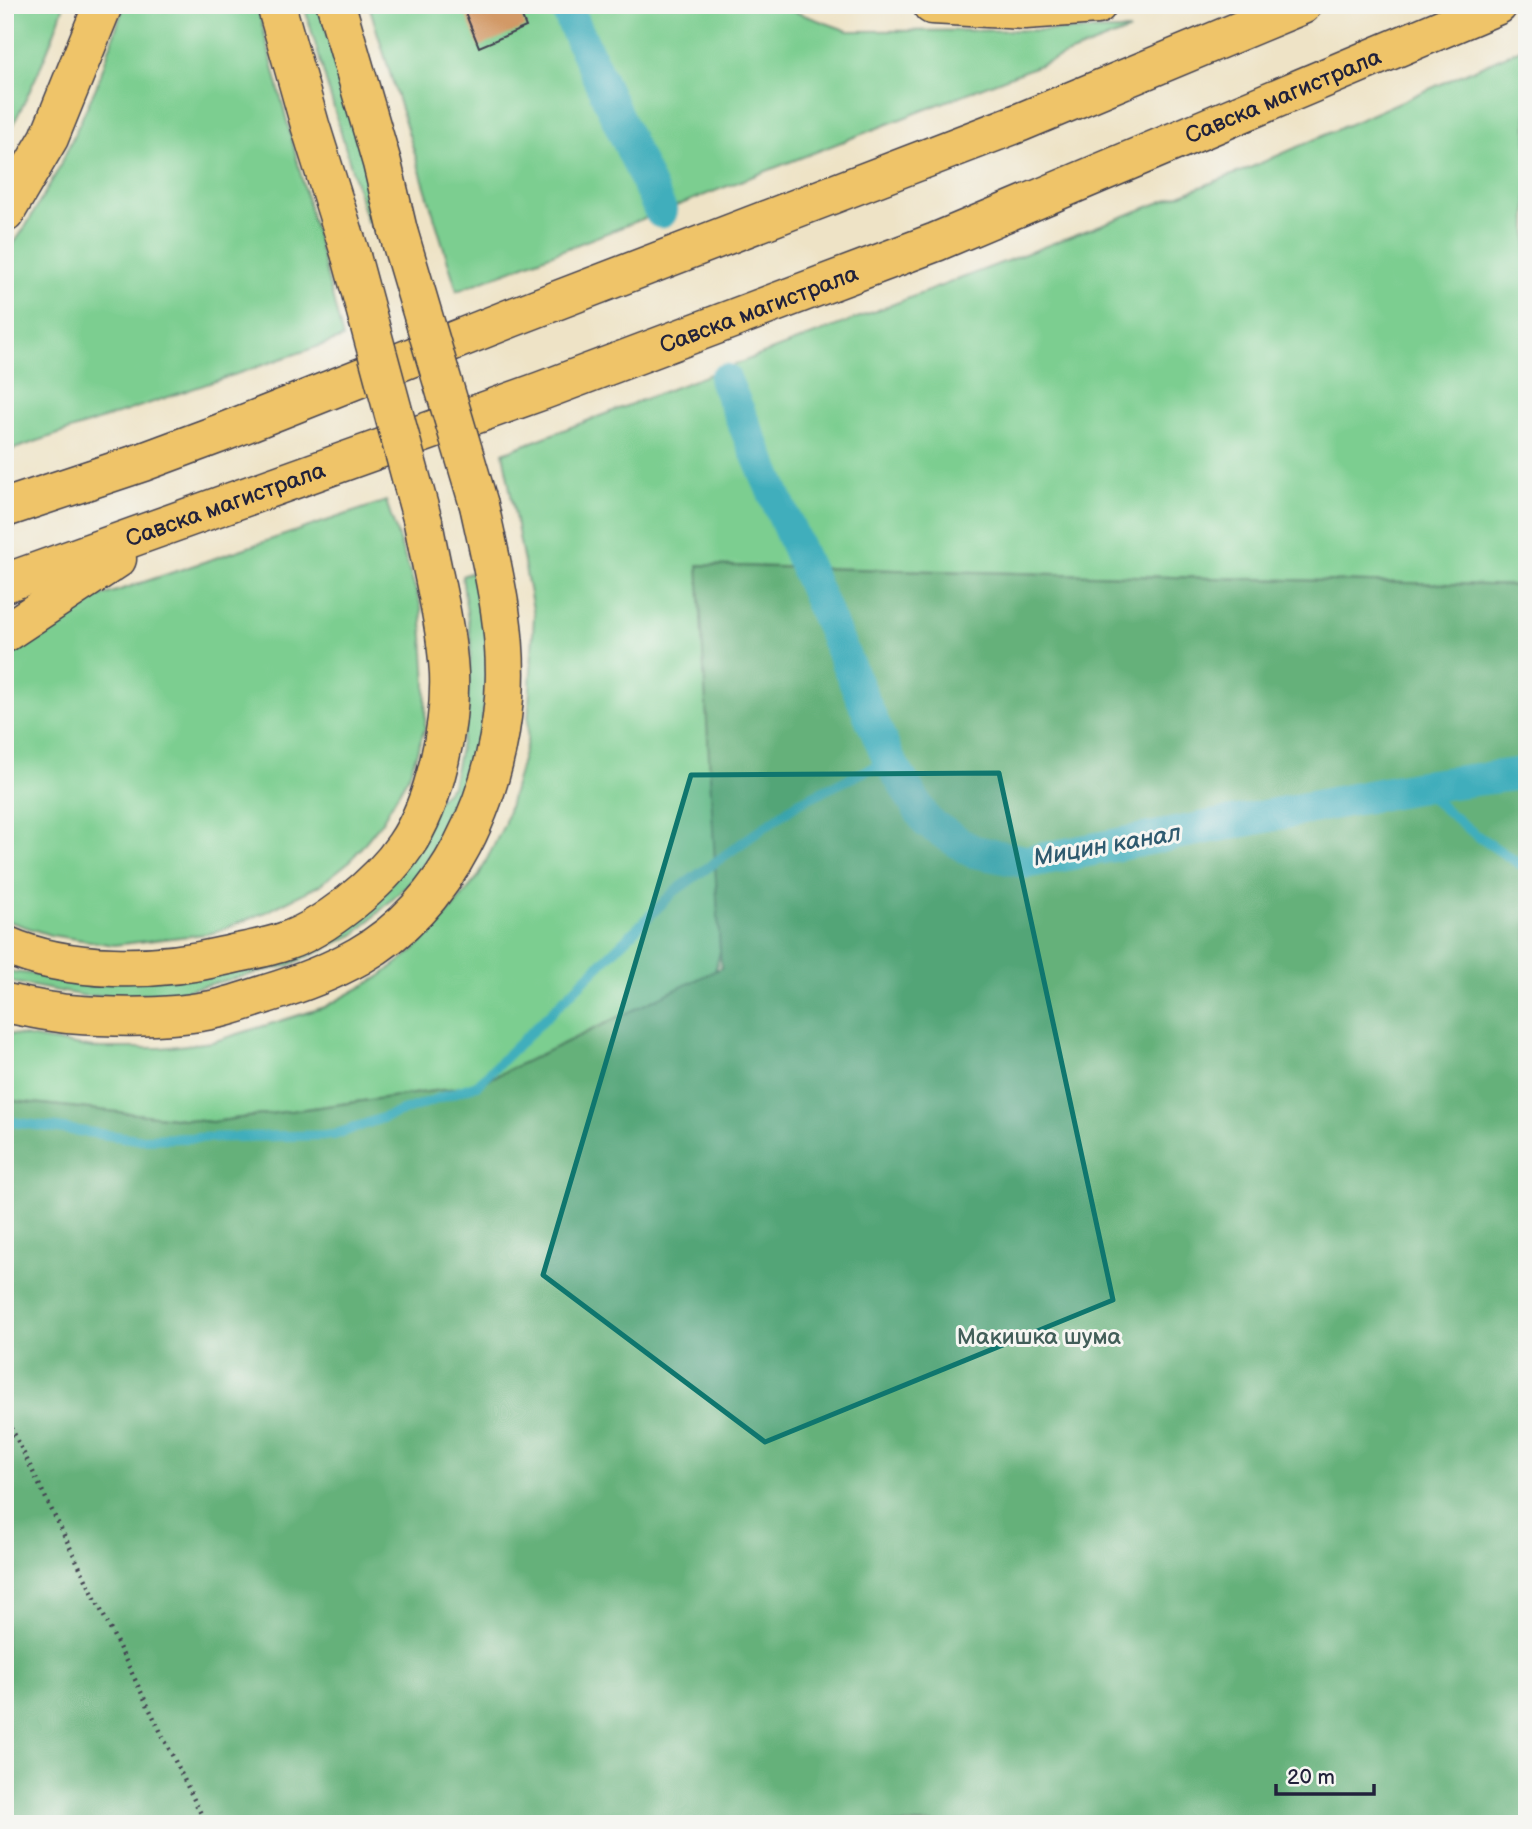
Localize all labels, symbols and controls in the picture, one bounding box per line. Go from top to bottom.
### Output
street label: Савска магистрала [1181,43,1386,150]
street label: Савска магистрала [656,260,863,360]
street label: Савска магистрала [122,456,330,554]
water label: Мицин канал [1031,818,1184,873]
park label: Макишка шума [957,1323,1122,1351]
scale bar [1276,1752,1374,1796]
text: 20 m [1287,1765,1335,1790]

